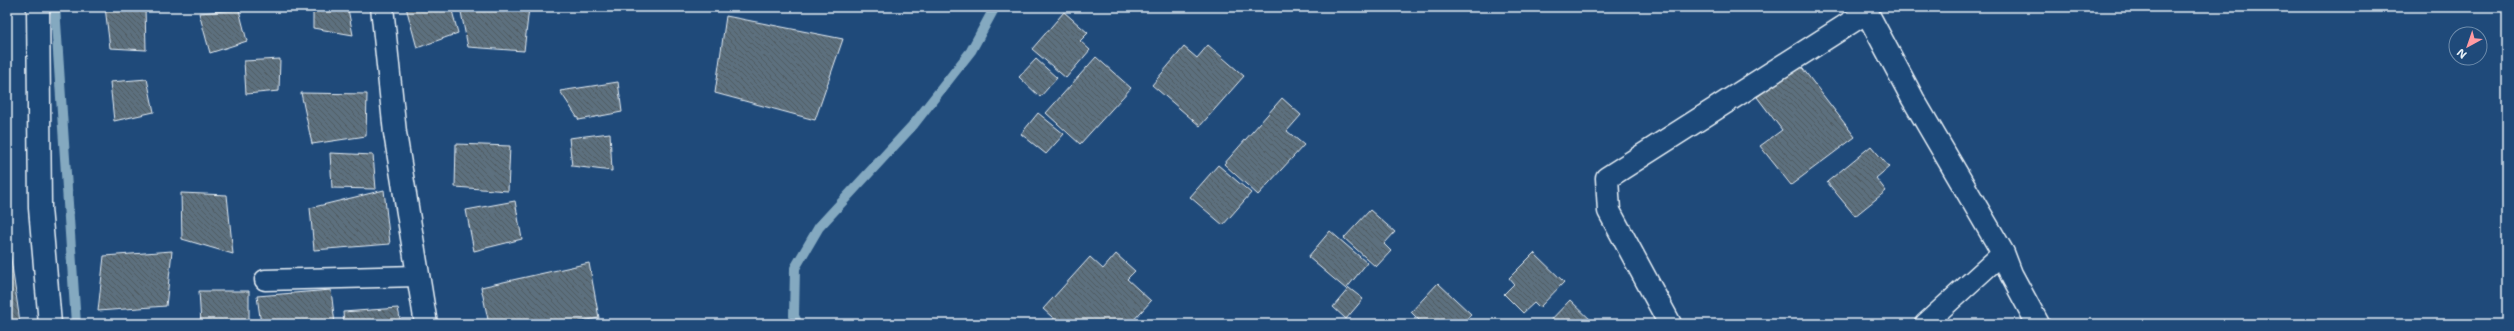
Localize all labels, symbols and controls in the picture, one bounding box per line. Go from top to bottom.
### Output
north arrow [2448,26,2488,66]
text: N [2454,45,2470,62]

